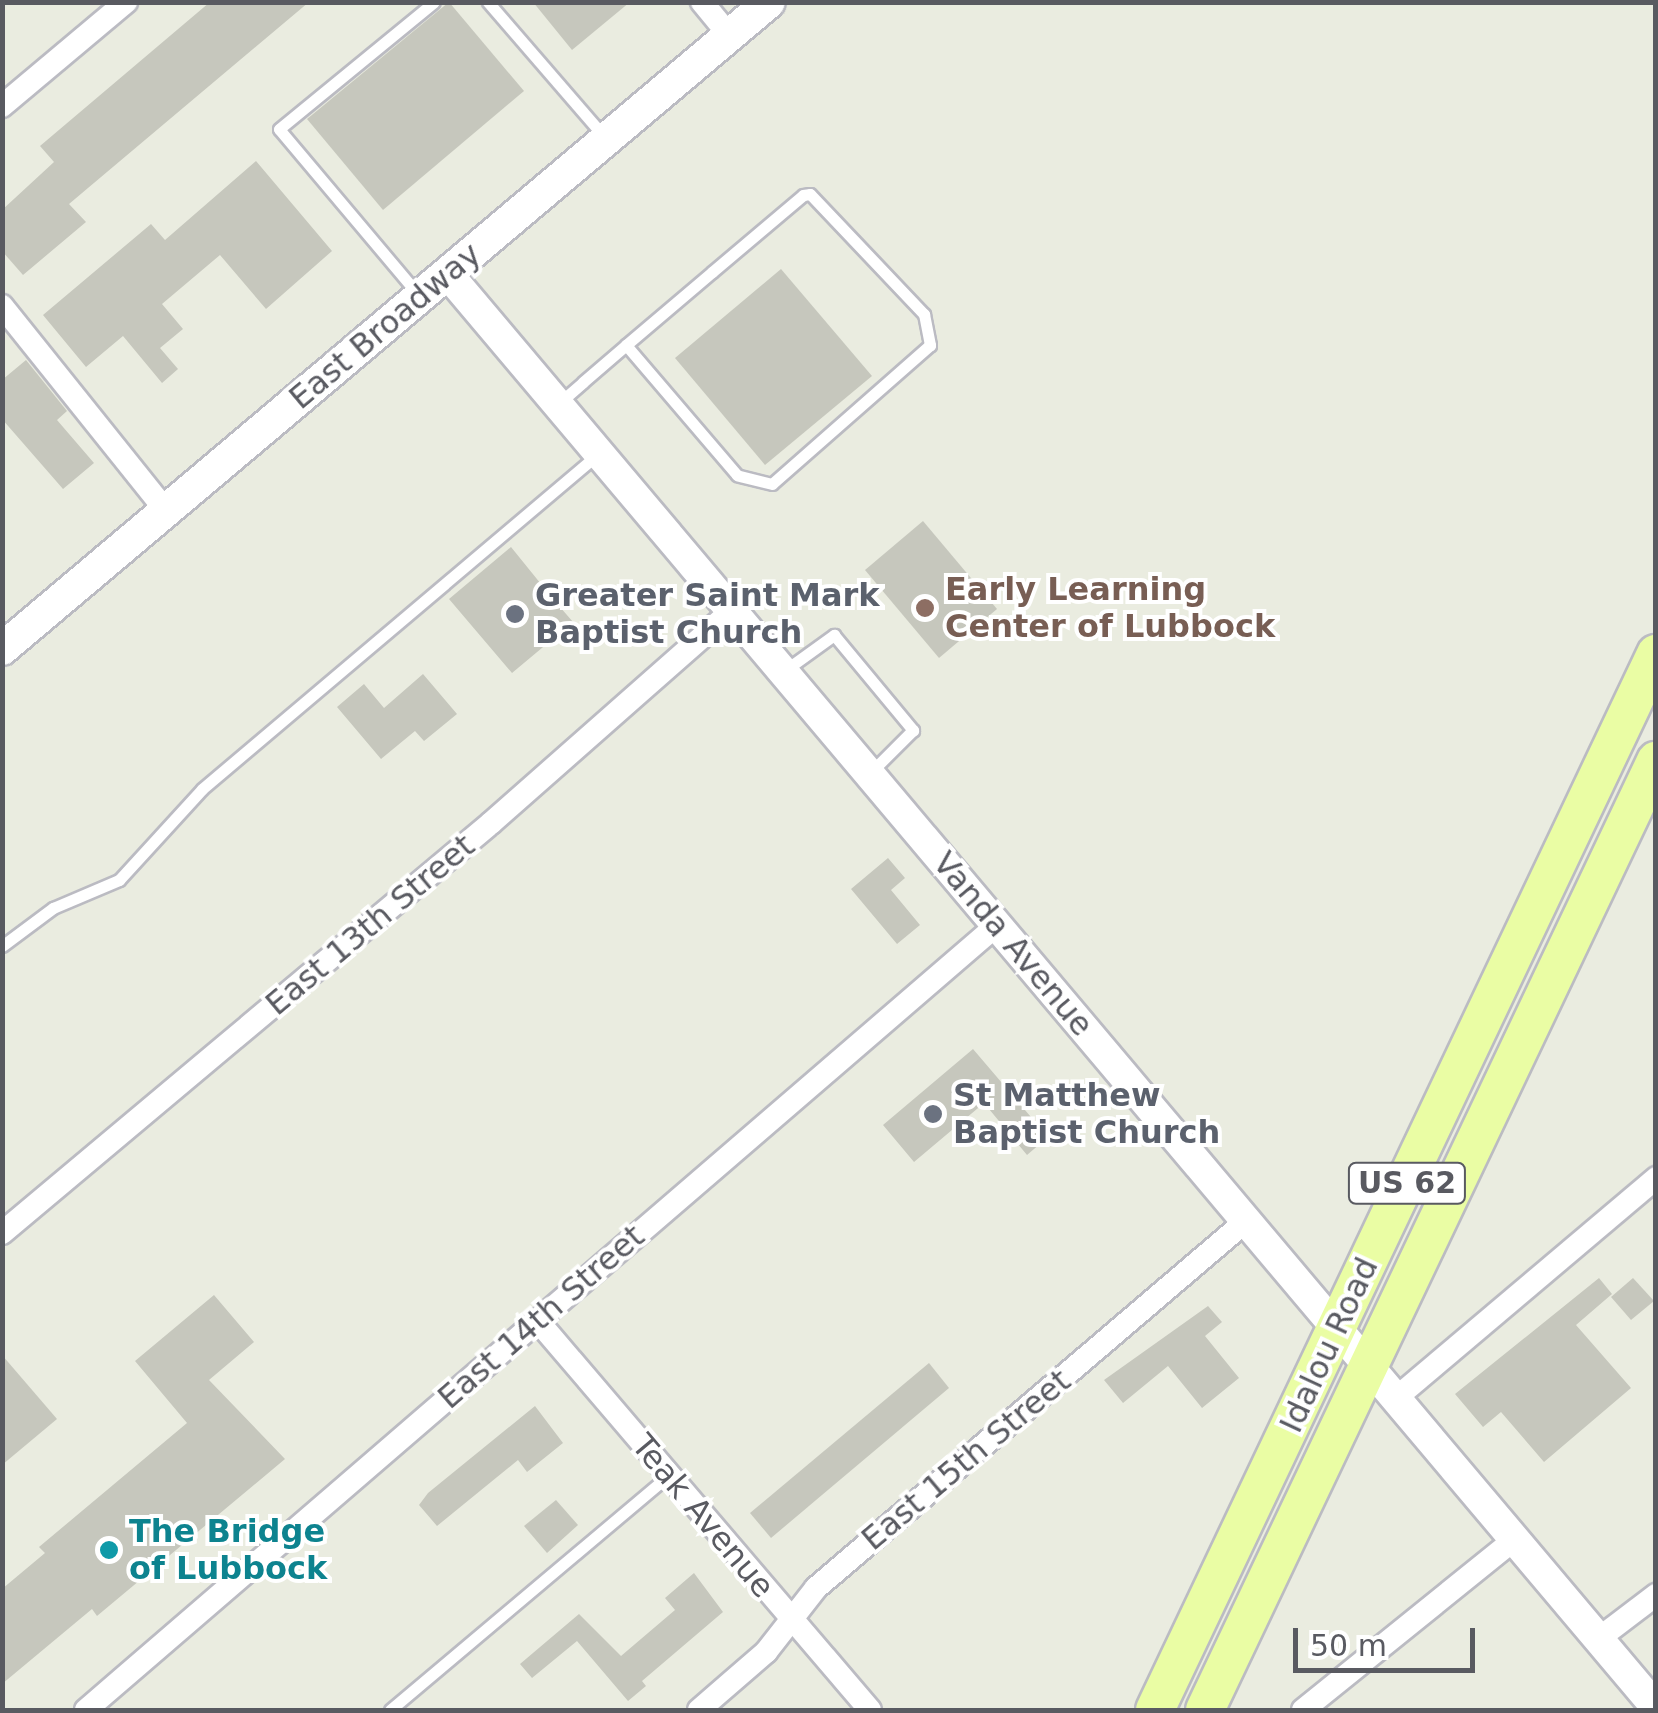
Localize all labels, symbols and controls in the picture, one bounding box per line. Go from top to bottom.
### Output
street label: East Broadway [282,235,488,417]
place label: Early Learning Center of Lubbock [945,571,1275,646]
place label: Greater Saint Mark Baptist Church [535,577,880,652]
marker: Early Learning Center of Lubbock [914,597,936,619]
marker: Greater Saint Mark Baptist Church [504,603,526,625]
street label: East 13th Street [258,827,482,1023]
street label: Vanda Avenue [925,844,1101,1044]
place label: St Matthew Baptist Church [953,1077,1220,1152]
marker: St Matthew Baptist Church [922,1103,944,1125]
road number: US 62 [1347,1158,1467,1208]
street label: East 14th Street [430,1217,652,1417]
street label: Idalou Road [1272,1251,1386,1439]
street label: East 15th Street [854,1362,1078,1558]
street label: Teak Avenue [624,1427,782,1605]
place label: The Bridge of Lubbock [129,1513,327,1588]
marker: The Bridge of Lubbock [98,1539,120,1561]
scale bar [1298,1608,1480,1670]
text: 50 m [1310,1628,1387,1663]

